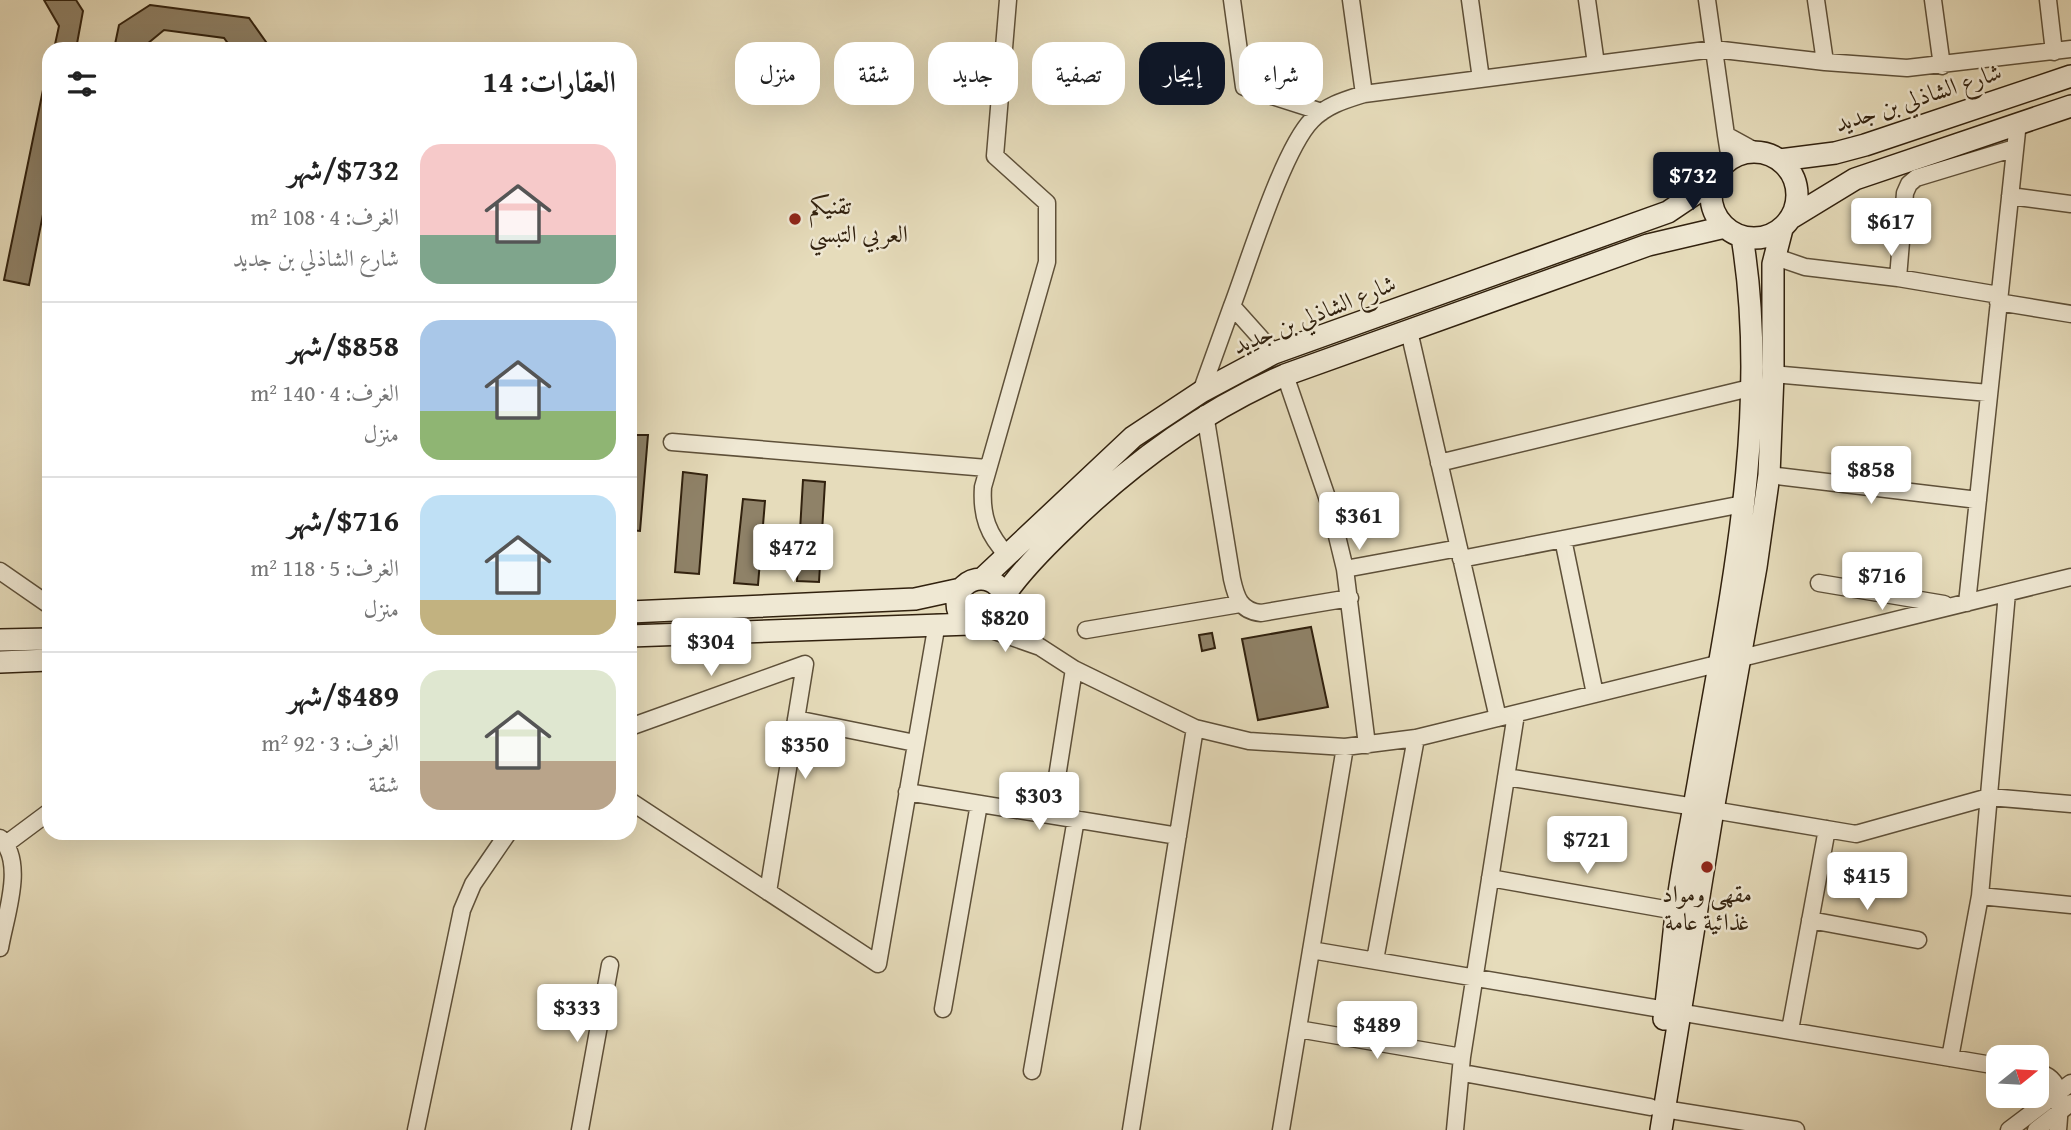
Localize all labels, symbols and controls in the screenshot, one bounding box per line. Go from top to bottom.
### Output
chip: منزل [735,42,820,105]
chip: شقة [834,42,914,105]
chip: جديد [928,42,1018,105]
chip: تصفية [1032,42,1125,105]
chip: إيجار [1139,42,1225,105]
chip: شراء [1239,42,1323,105]
street label: شارع الشاذلي بن جديد [1830,54,2007,143]
text: العقارات: 14 [483,59,616,103]
icon: filters [63,65,101,103]
text: $732/شهر [288,147,399,191]
pin: $732 [1652,152,1734,212]
text: $732 [1669,158,1717,191]
icon: home [476,172,560,256]
place label: تقنيكم العربي التبسي [809,188,908,256]
pin: $617 [1850,198,1932,258]
text: الغرف: 4 · 108 m² [251,200,399,233]
text: $617 [1867,204,1915,237]
marker: تقنيكم العربي التبسي [787,211,803,227]
text: شارع الشاذلي بن جديد [233,241,399,274]
street label: شارع الشاذلي بن جديد [1227,265,1402,366]
text: $858/شهر [288,323,399,367]
icon: home [476,348,560,432]
text: الغرف: 4 · 140 m² [251,376,399,409]
text: منزل [364,417,399,450]
pin: $858 [1830,447,1912,506]
text: $858 [1847,452,1895,485]
pin: $361 [1318,492,1400,552]
text: $716/شهر [288,498,399,542]
text: $361 [1335,498,1383,531]
icon: home [476,523,560,607]
pin: $472 [752,524,834,584]
text: $472 [769,530,817,563]
text: الغرف: 5 · 118 m² [251,551,399,584]
pin: $716 [1841,552,1923,612]
text: $716 [1858,558,1906,591]
text: منزل [364,592,399,625]
pin: $820 [964,594,1046,654]
text: $820 [981,600,1029,633]
pin: $304 [670,618,752,678]
text: $304 [687,624,735,657]
text: $489/شهر [288,673,399,717]
icon: home [476,698,560,782]
pin: $350 [764,722,846,781]
text: الغرف: 3 · 92 m² [262,726,399,759]
text: $350 [781,727,829,760]
text: شقة [369,767,399,800]
pin: $303 [998,772,1080,832]
text: $303 [1015,778,1063,811]
pin: $721 [1546,816,1628,876]
text: $721 [1563,822,1611,855]
pin: $415 [1826,852,1908,912]
text: $415 [1843,858,1891,891]
marker: مقهى ومواد غذائية عامة [1699,859,1715,875]
place label: مقهى ومواد غذائية عامة [1662,876,1752,939]
pin: $333 [536,984,618,1044]
text: $333 [553,990,601,1023]
pin: $489 [1336,1002,1418,1061]
text: $489 [1353,1007,1401,1040]
north arrow [1986,1045,2049,1108]
map controls [1986,1045,2049,1108]

